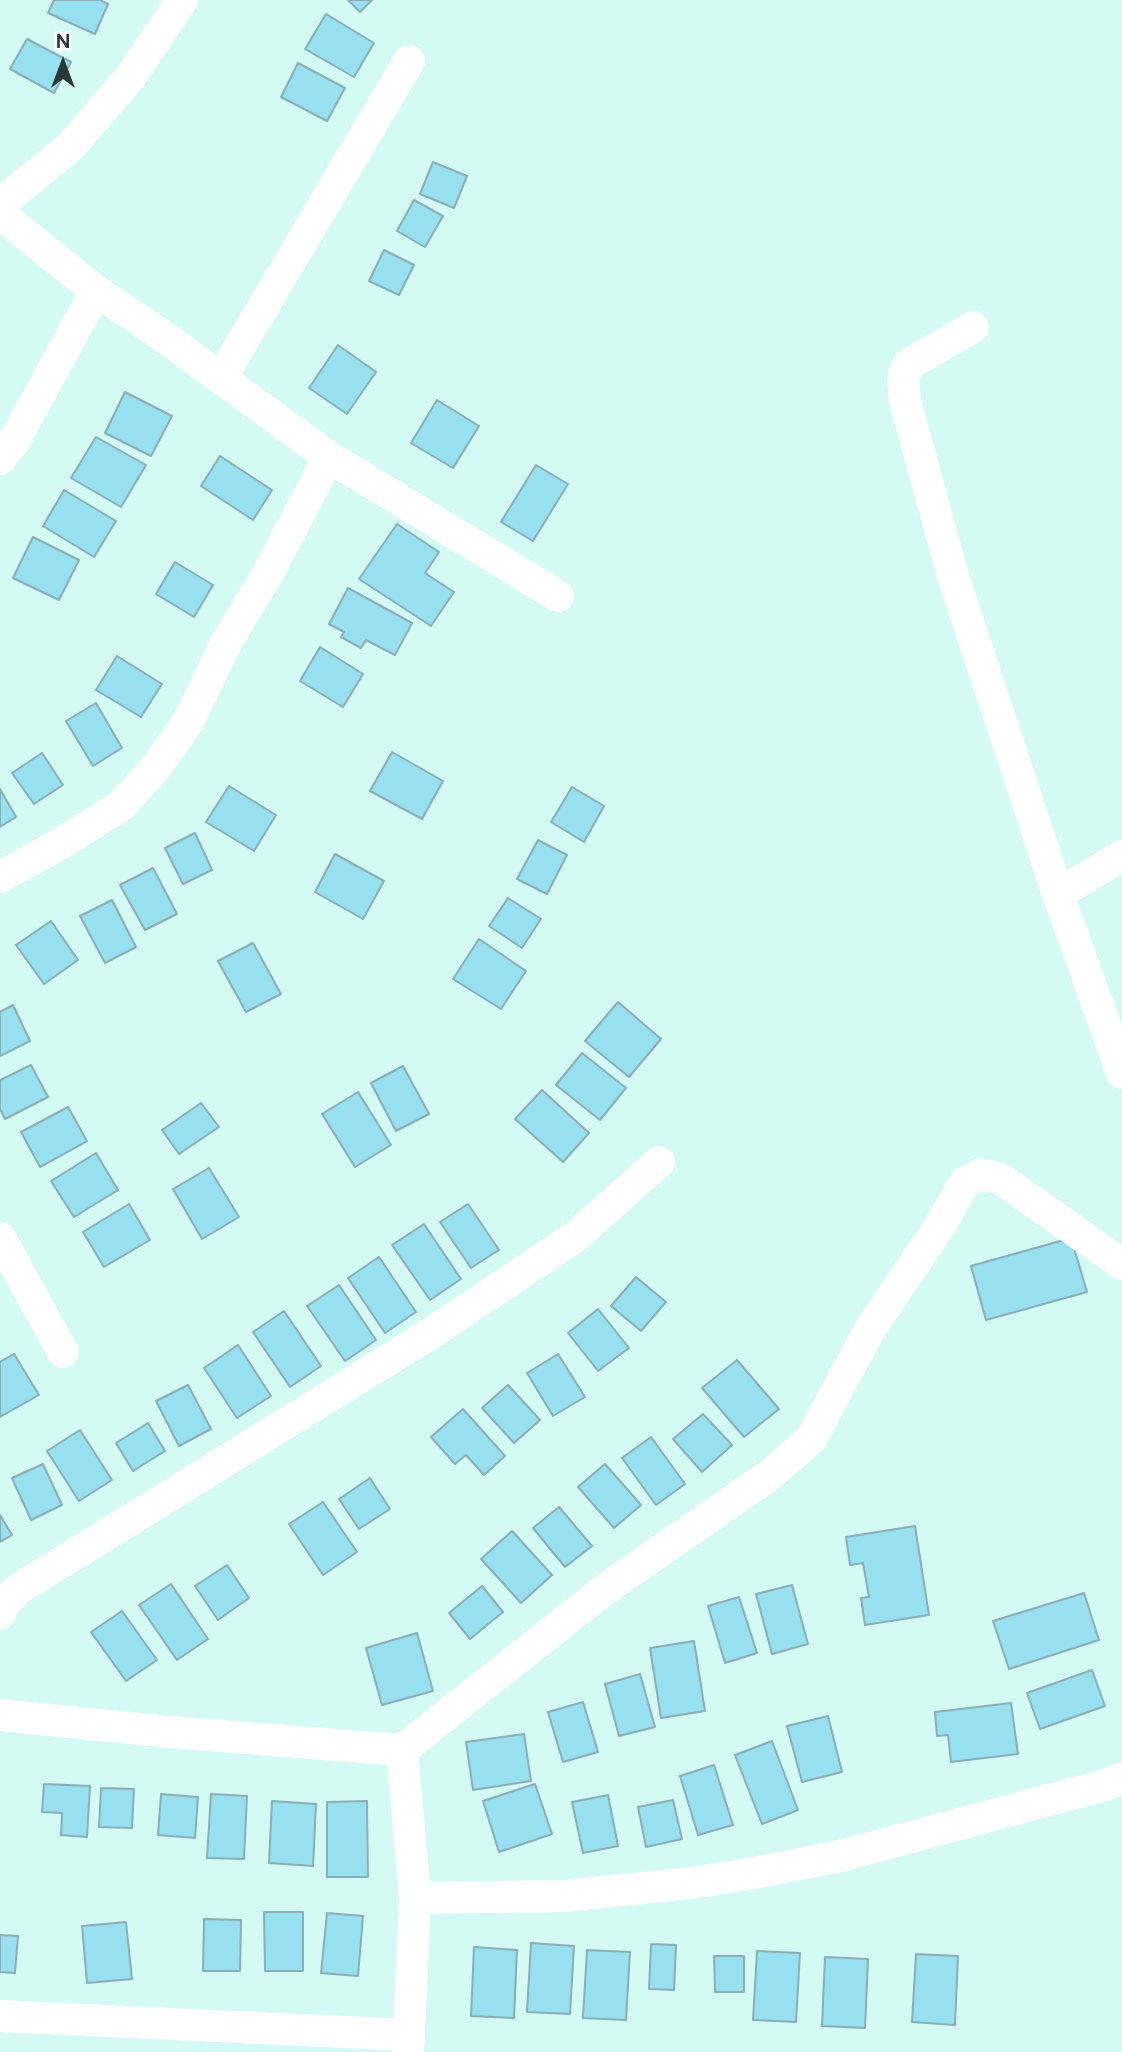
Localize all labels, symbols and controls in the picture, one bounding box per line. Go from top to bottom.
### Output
north arrow [28,28,98,98]
text: N [56,30,70,53]

